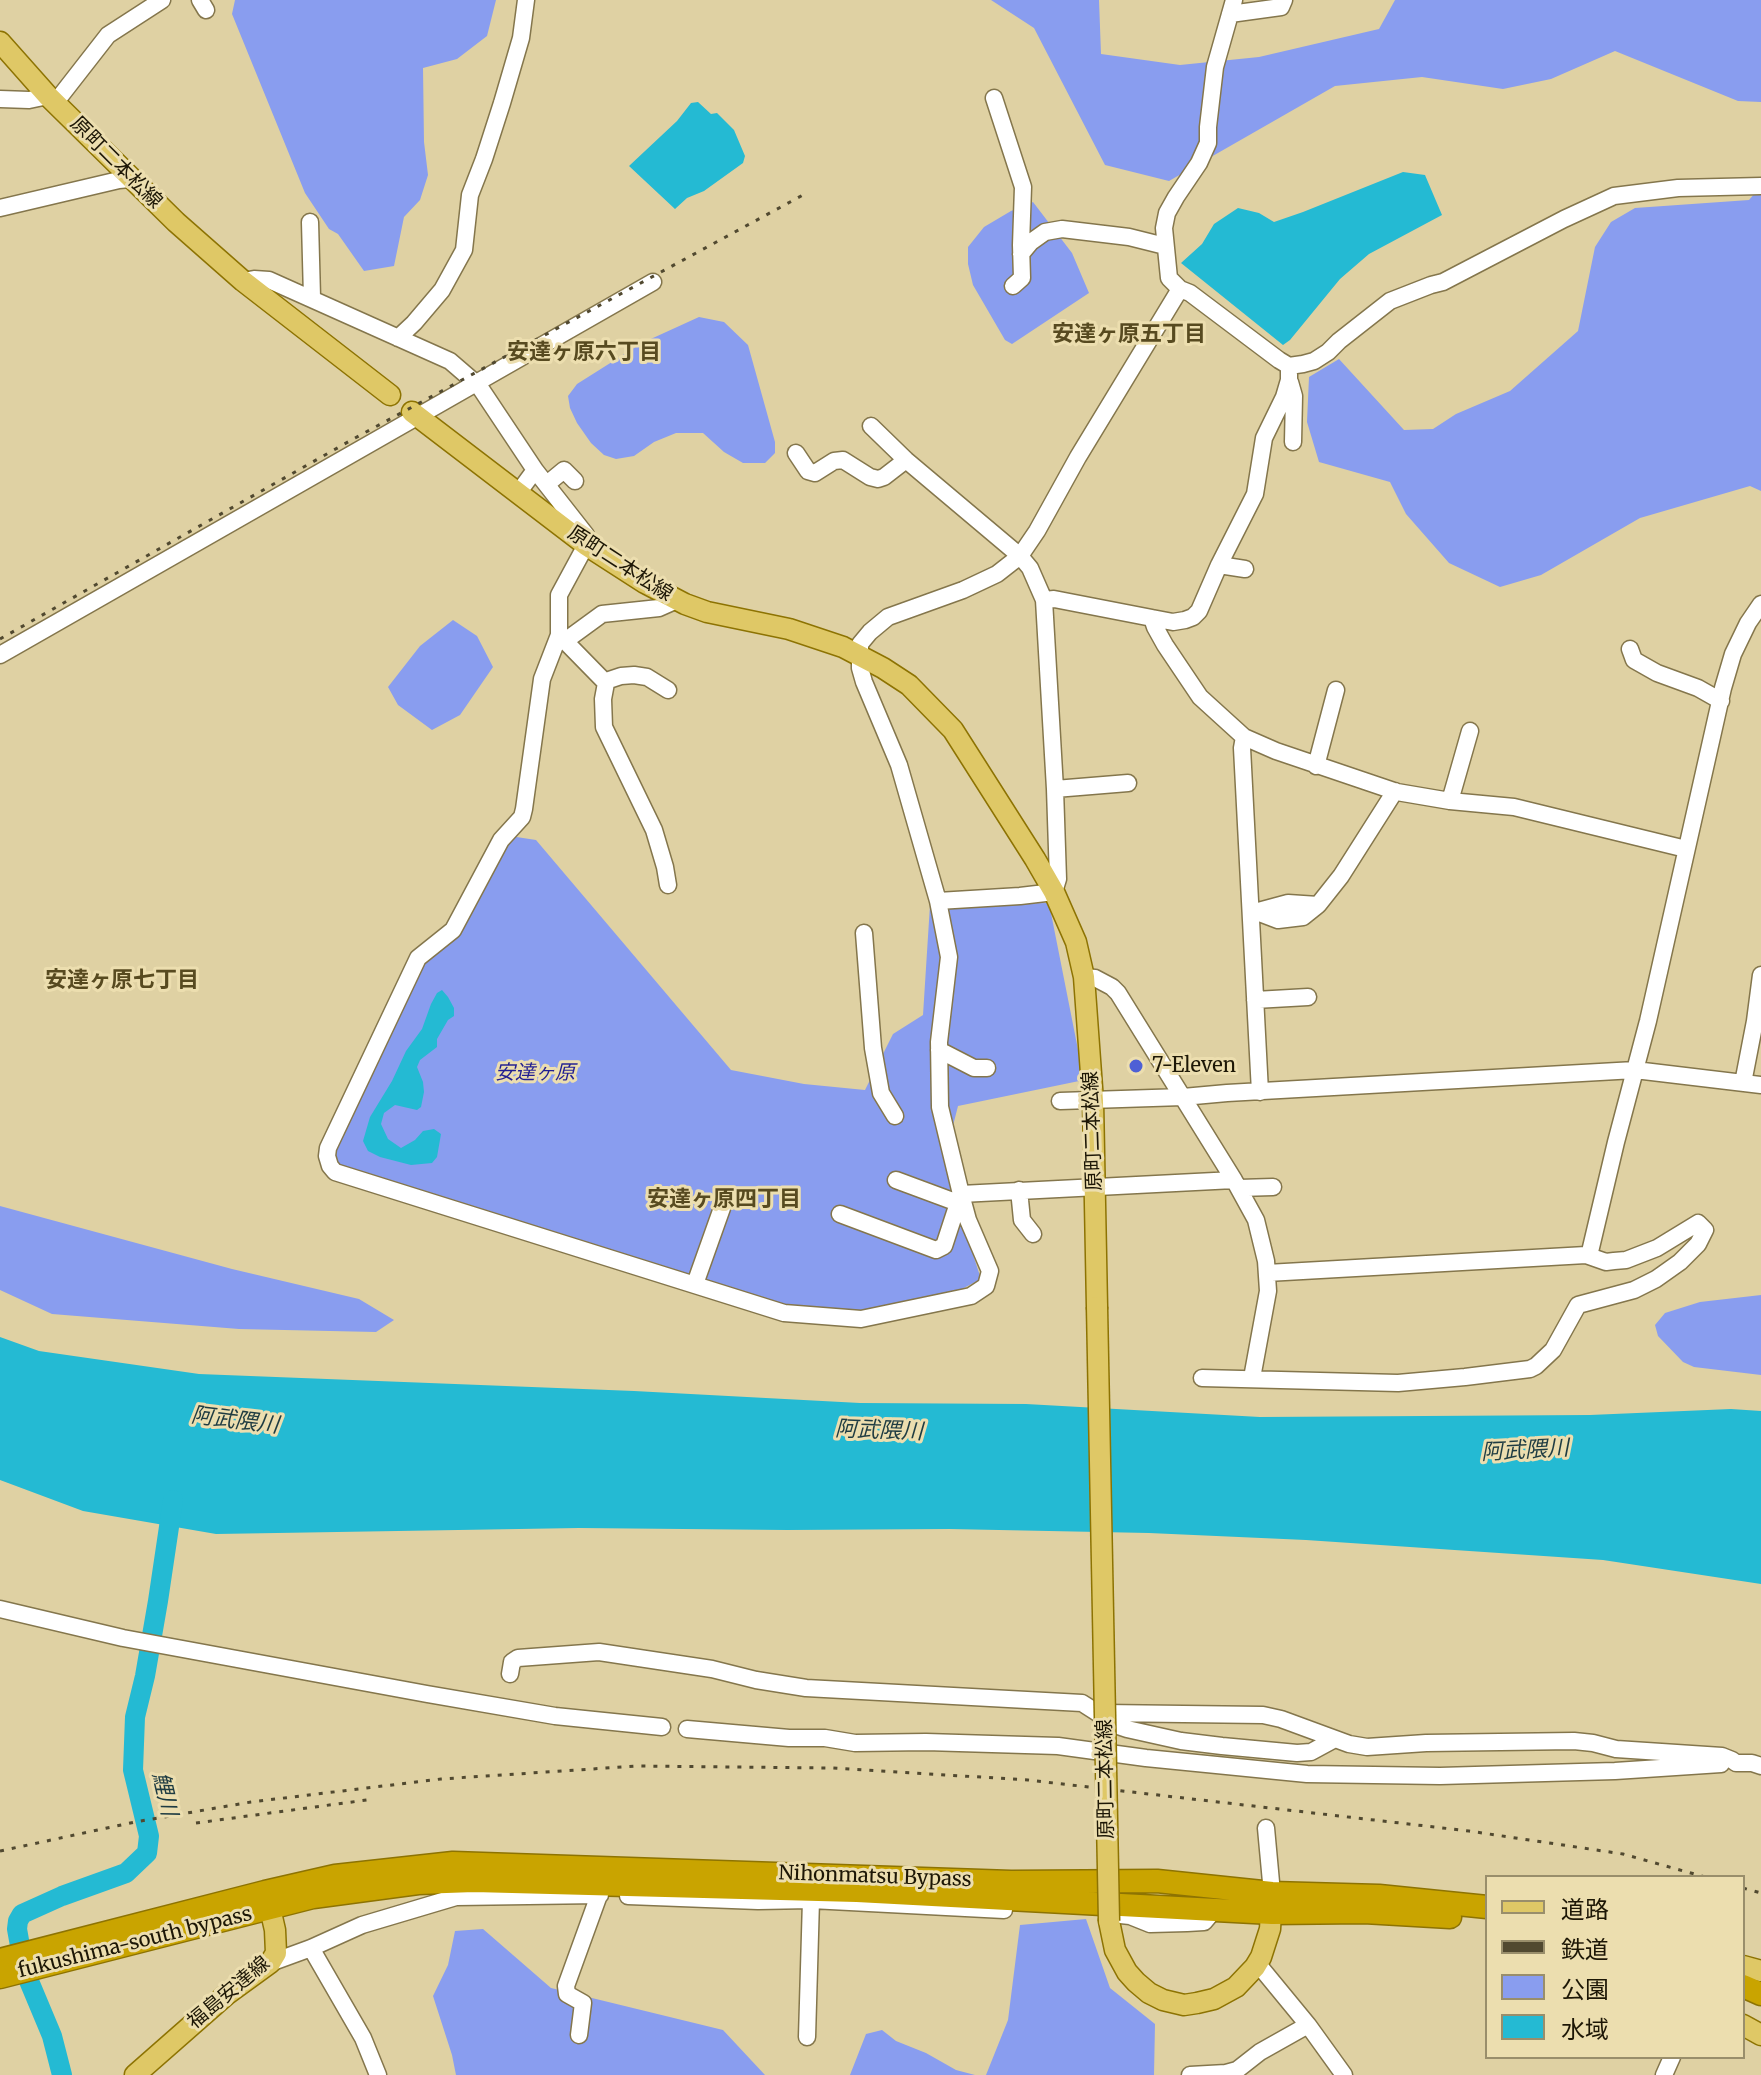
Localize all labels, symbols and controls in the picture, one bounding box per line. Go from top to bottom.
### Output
street label: 原町二本松線 [65,112,167,214]
district label: 安達ヶ原五丁目 [1052,322,1206,348]
district label: 安達ヶ原六丁目 [507,340,661,366]
street label: 原町二本松線 [563,521,677,607]
district label: 安達ヶ原七丁目 [45,968,199,994]
place label: 7-Eleven [1152,1054,1236,1078]
marker: 7-Eleven [1127,1057,1145,1075]
park label: 安達ヶ原 [495,1061,575,1085]
street label: 原町二本松線 [1079,1071,1107,1191]
district label: 安達ヶ原四丁目 [647,1187,801,1213]
water label: 阿武隈川 [190,1403,280,1439]
water label: 阿武隈川 [835,1416,923,1446]
water label: 阿武隈川 [1480,1436,1570,1466]
street label: 原町二本松線 [1093,1719,1119,1839]
water label: 鯉川 [146,1770,182,1818]
street label: Nihonmatsu Bypass [778,1862,972,1892]
legend [1485,1875,1745,2059]
text: 道路 [1561,1894,1609,1925]
street label: fukushima-south bypass [16,1902,254,1984]
text: 鉄道 [1561,1934,1609,1965]
street label: 福島安達線 [183,1952,275,2034]
text: 公園 [1561,1974,1609,2005]
text: 水域 [1561,2014,1609,2045]

